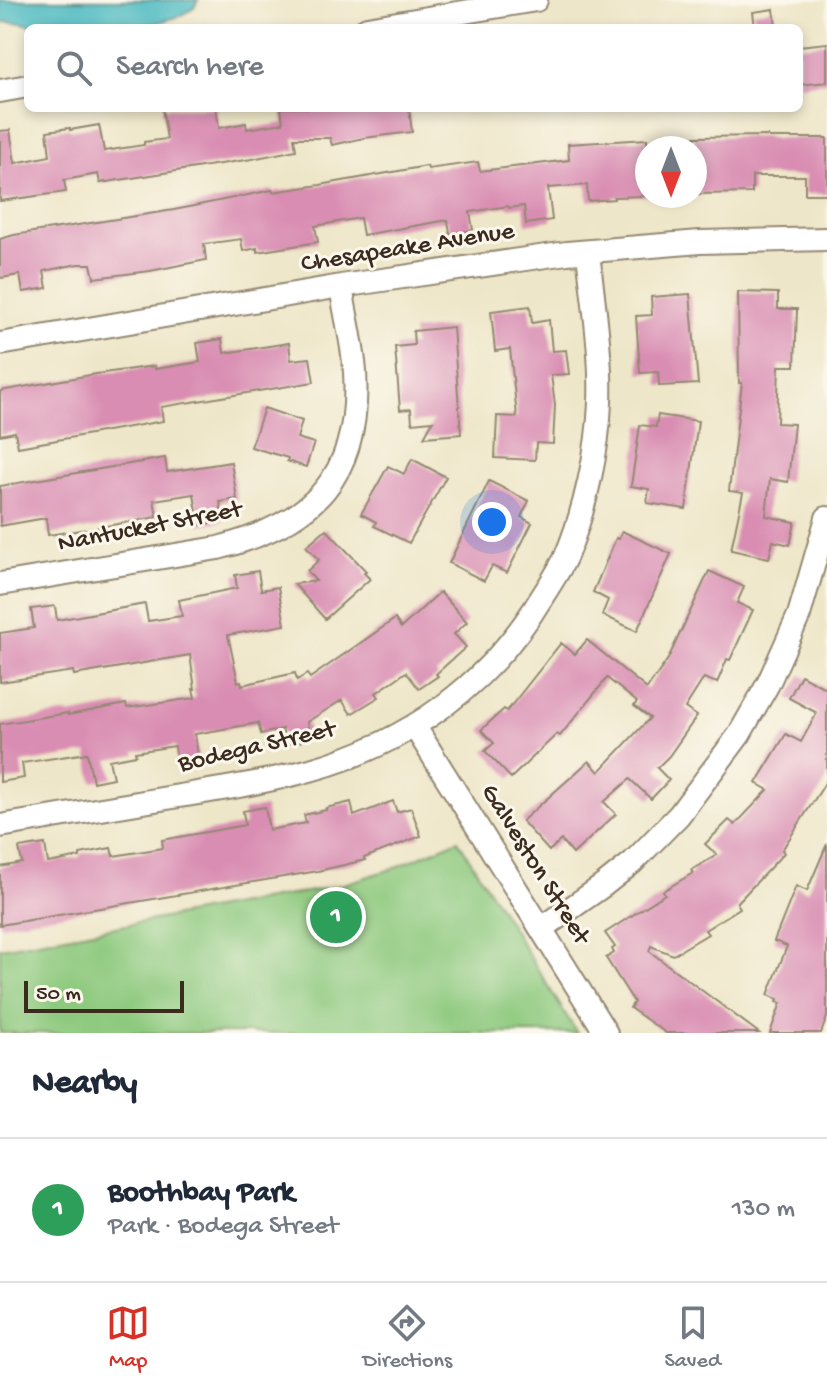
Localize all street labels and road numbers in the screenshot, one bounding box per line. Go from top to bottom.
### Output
street label: Chesapeake Avenue [299,217,517,281]
street label: Nantucket Street [55,495,247,561]
street label: Bodega Street [175,714,341,781]
street label: Galveston Street [472,779,597,953]

